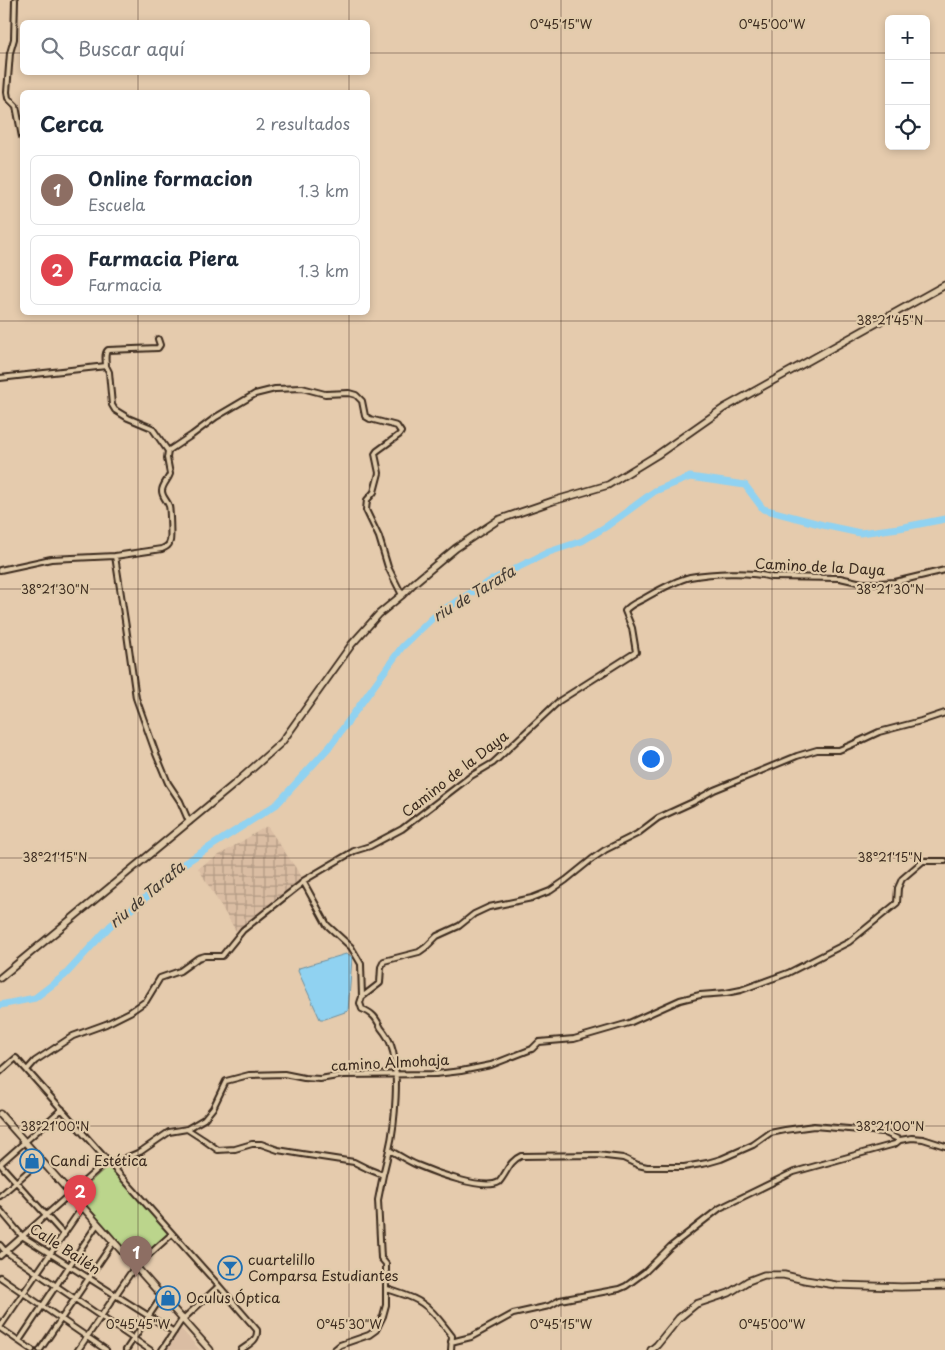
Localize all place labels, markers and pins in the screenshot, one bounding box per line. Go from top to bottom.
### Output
shop icon: Candi Estética [19,1148,45,1174]
place label: Candi Estética [50,1150,147,1171]
pin: 2 [64,1175,96,1216]
pin: 1 [120,1236,152,1277]
place label: cuartelillo Comparsa Estudiantes [248,1249,398,1286]
bar icon: cuartelillo Comparsa Estudiantes [217,1255,243,1281]
shop icon: Oculus Óptica [155,1285,181,1311]
place label: Oculus Óptica [186,1287,280,1308]

